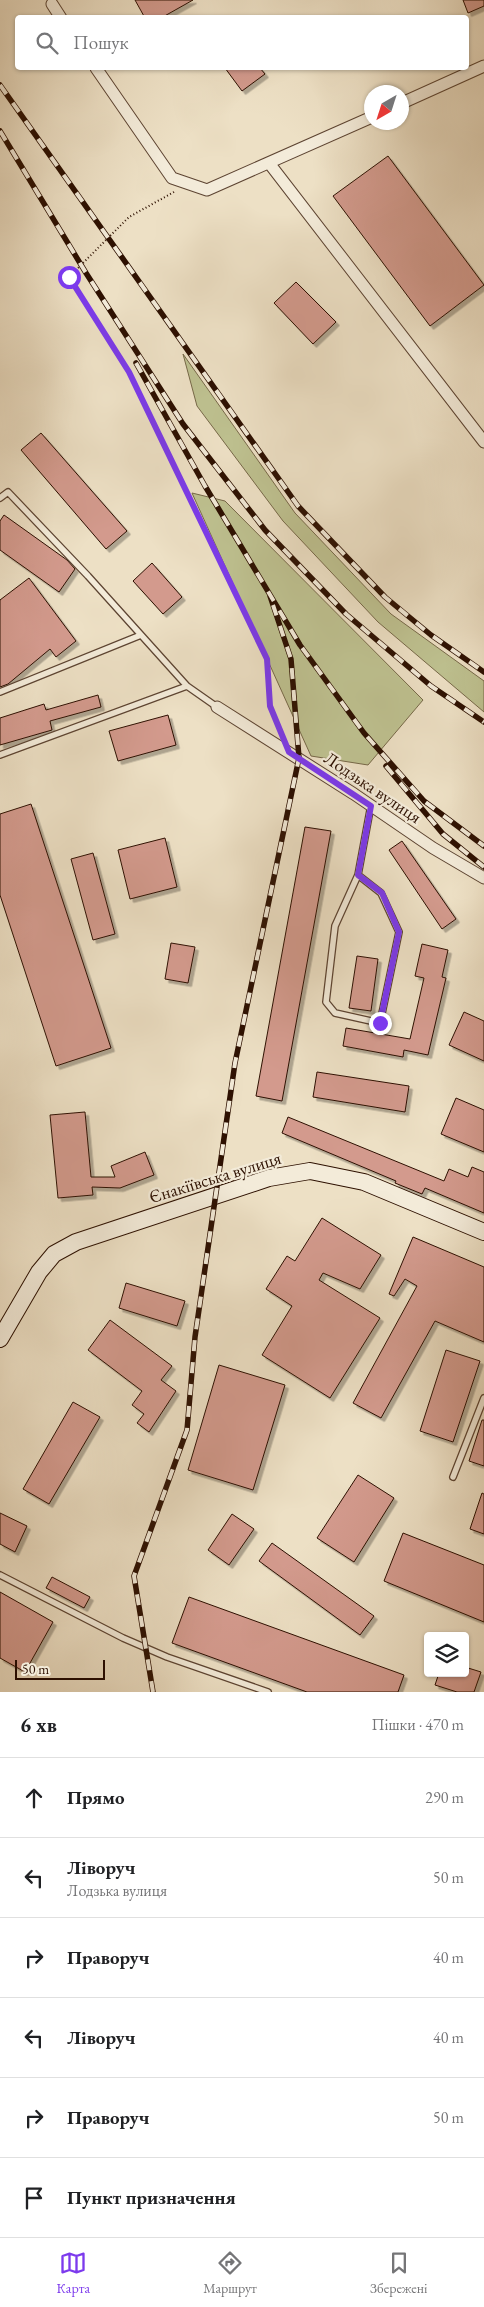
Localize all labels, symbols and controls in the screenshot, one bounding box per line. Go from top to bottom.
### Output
search box [15,15,469,70]
icon: search [33,29,61,57]
text: Пошук [73,30,129,55]
north arrow [364,85,409,130]
route start [58,266,81,289]
street label: Лодзька вулиця [320,746,426,828]
route end [369,1012,392,1035]
street label: Єнакіївська вулиця [146,1146,284,1208]
map controls [424,1632,469,1677]
button: layers [424,1632,469,1677]
scale bar [15,1657,105,1680]
text: 50 m [22,1660,49,1678]
text: 6 хв [20,1711,57,1738]
text: Пішки · 470 m [371,1714,464,1735]
icon: ahead [20,1784,48,1812]
text: Прямо [67,1785,125,1810]
text: 290 m [425,1787,464,1808]
text: Ліворуч [67,1855,135,1880]
icon: left [20,1864,48,1892]
text: 50 m [433,1867,464,1888]
text: Лодзька вулиця [67,1880,167,1901]
icon: right [20,1944,48,1972]
text: Праворуч [67,1945,149,1970]
text: 40 m [433,1947,464,1968]
icon: left [20,2024,48,2052]
text: Ліворуч [67,2025,135,2050]
text: 40 m [433,2027,464,2048]
icon: right [20,2104,48,2132]
text: Праворуч [67,2105,149,2130]
text: 50 m [433,2107,464,2128]
icon: arrive [20,2184,48,2212]
text: Пункт призначення [67,2185,236,2210]
tab: Карта [57,2249,90,2297]
tab: Маршрут [203,2249,257,2297]
tab: Збережені [370,2249,427,2297]

